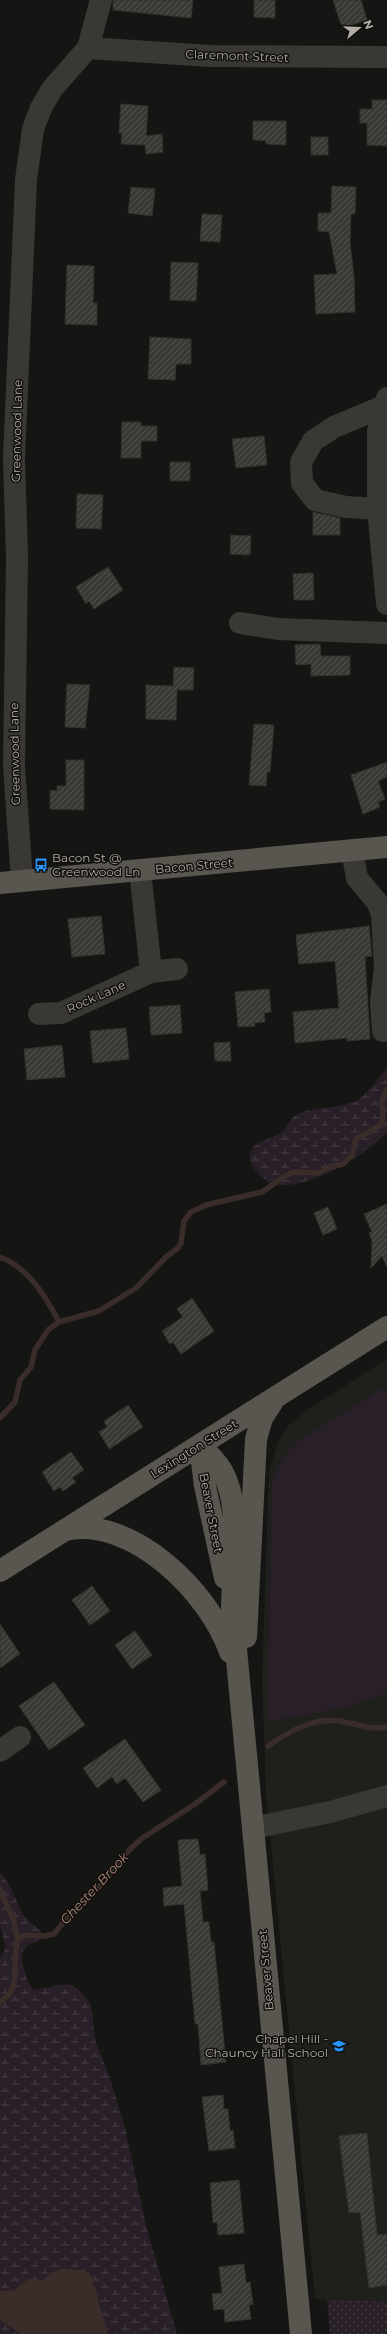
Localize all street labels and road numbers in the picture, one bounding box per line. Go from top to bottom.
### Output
street label: Claremont Street [185,46,289,65]
street label: Greenwood Lane [8,380,25,482]
street label: Greenwood Lane [6,703,23,805]
street label: Bacon Street [155,855,234,876]
street label: Rock Lane [64,977,127,1016]
street label: Lexington Street [147,1416,240,1481]
street label: Beaver Street [196,1472,227,1554]
street label: Beaver Street [254,1929,276,2011]

